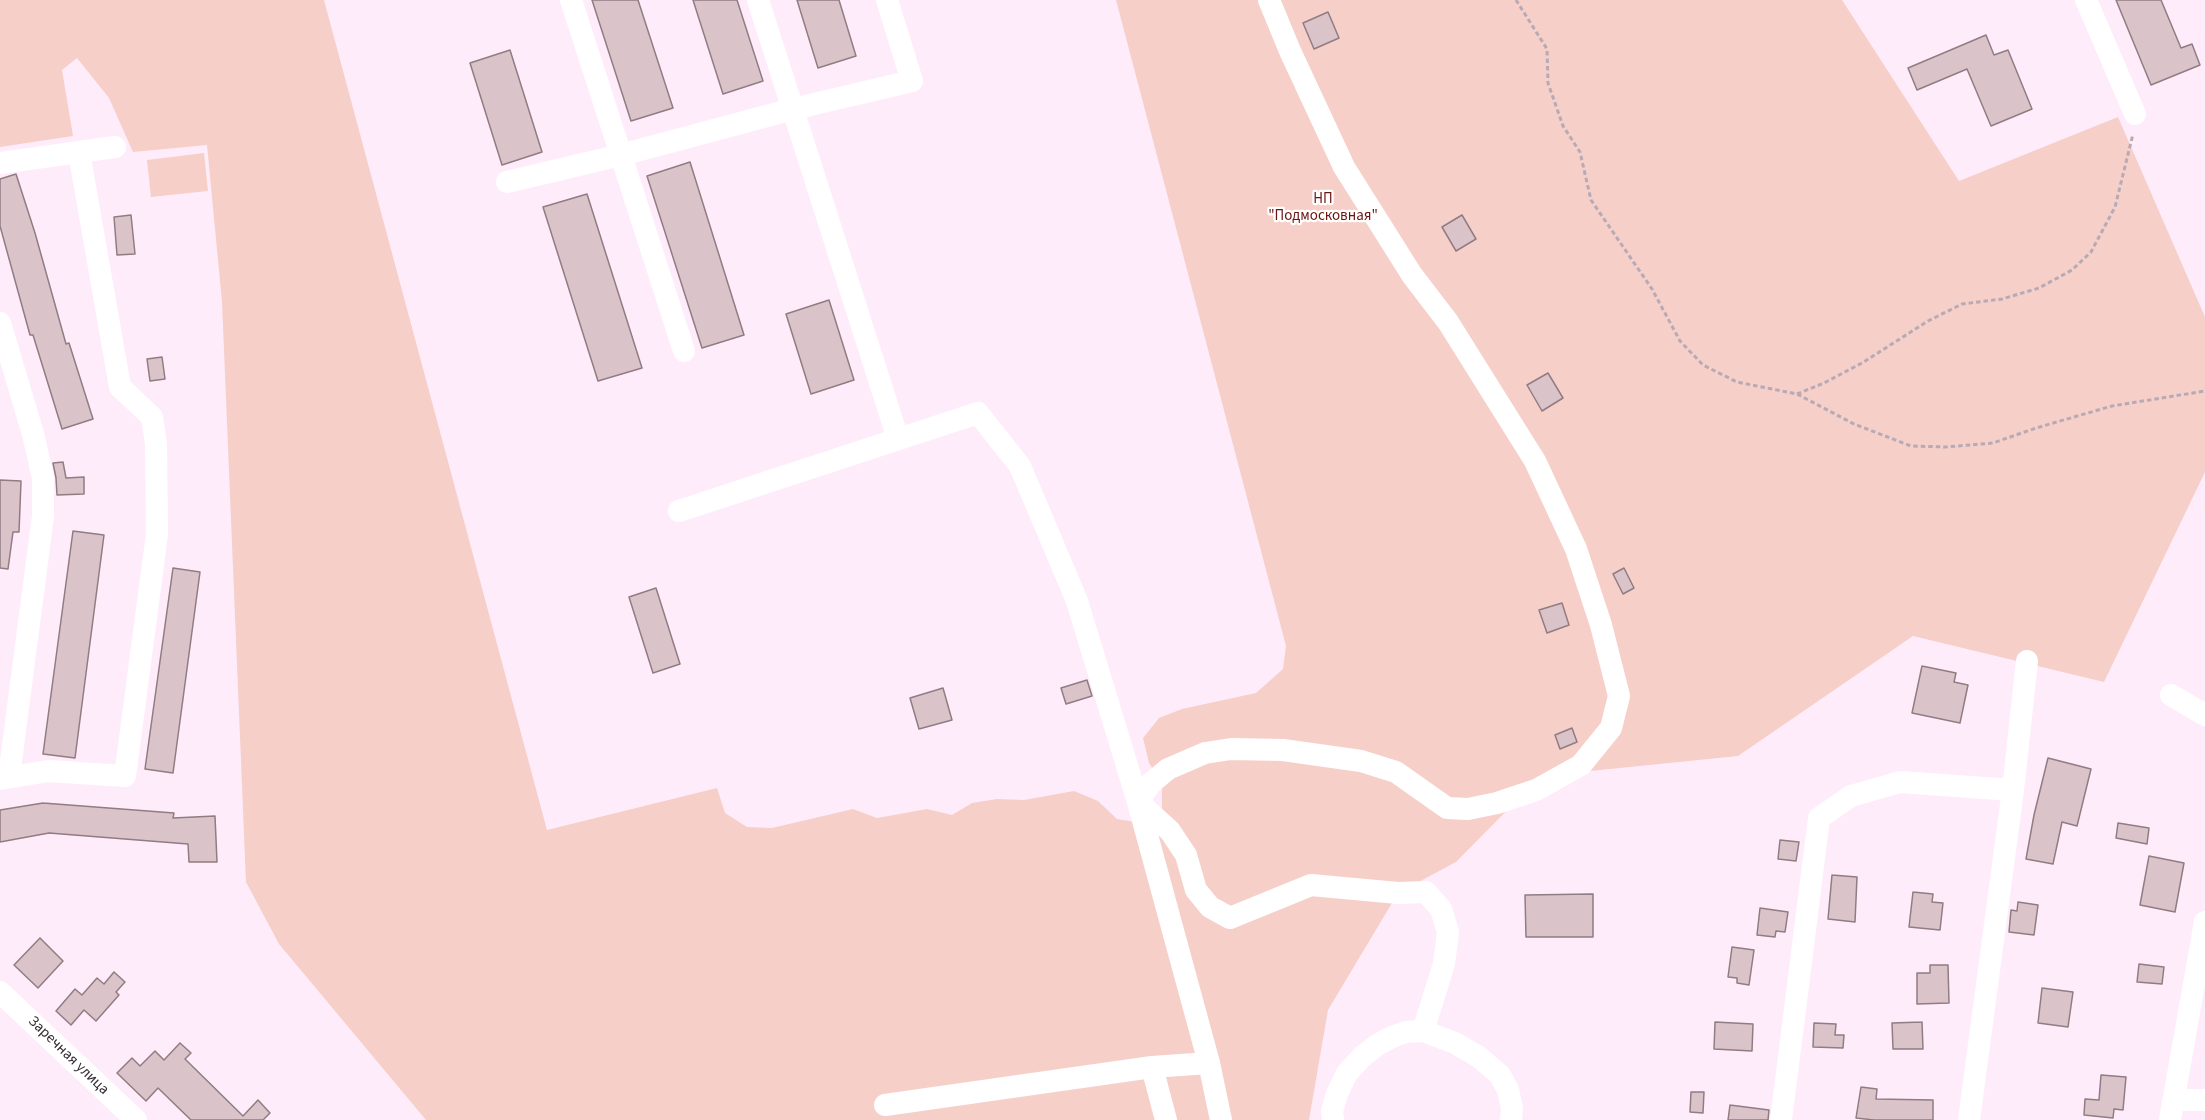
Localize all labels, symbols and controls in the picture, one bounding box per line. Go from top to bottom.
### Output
park label: НП "Подмосковная" [1268,191,1378,226]
street label: Заречная улица [24,1013,112,1099]

